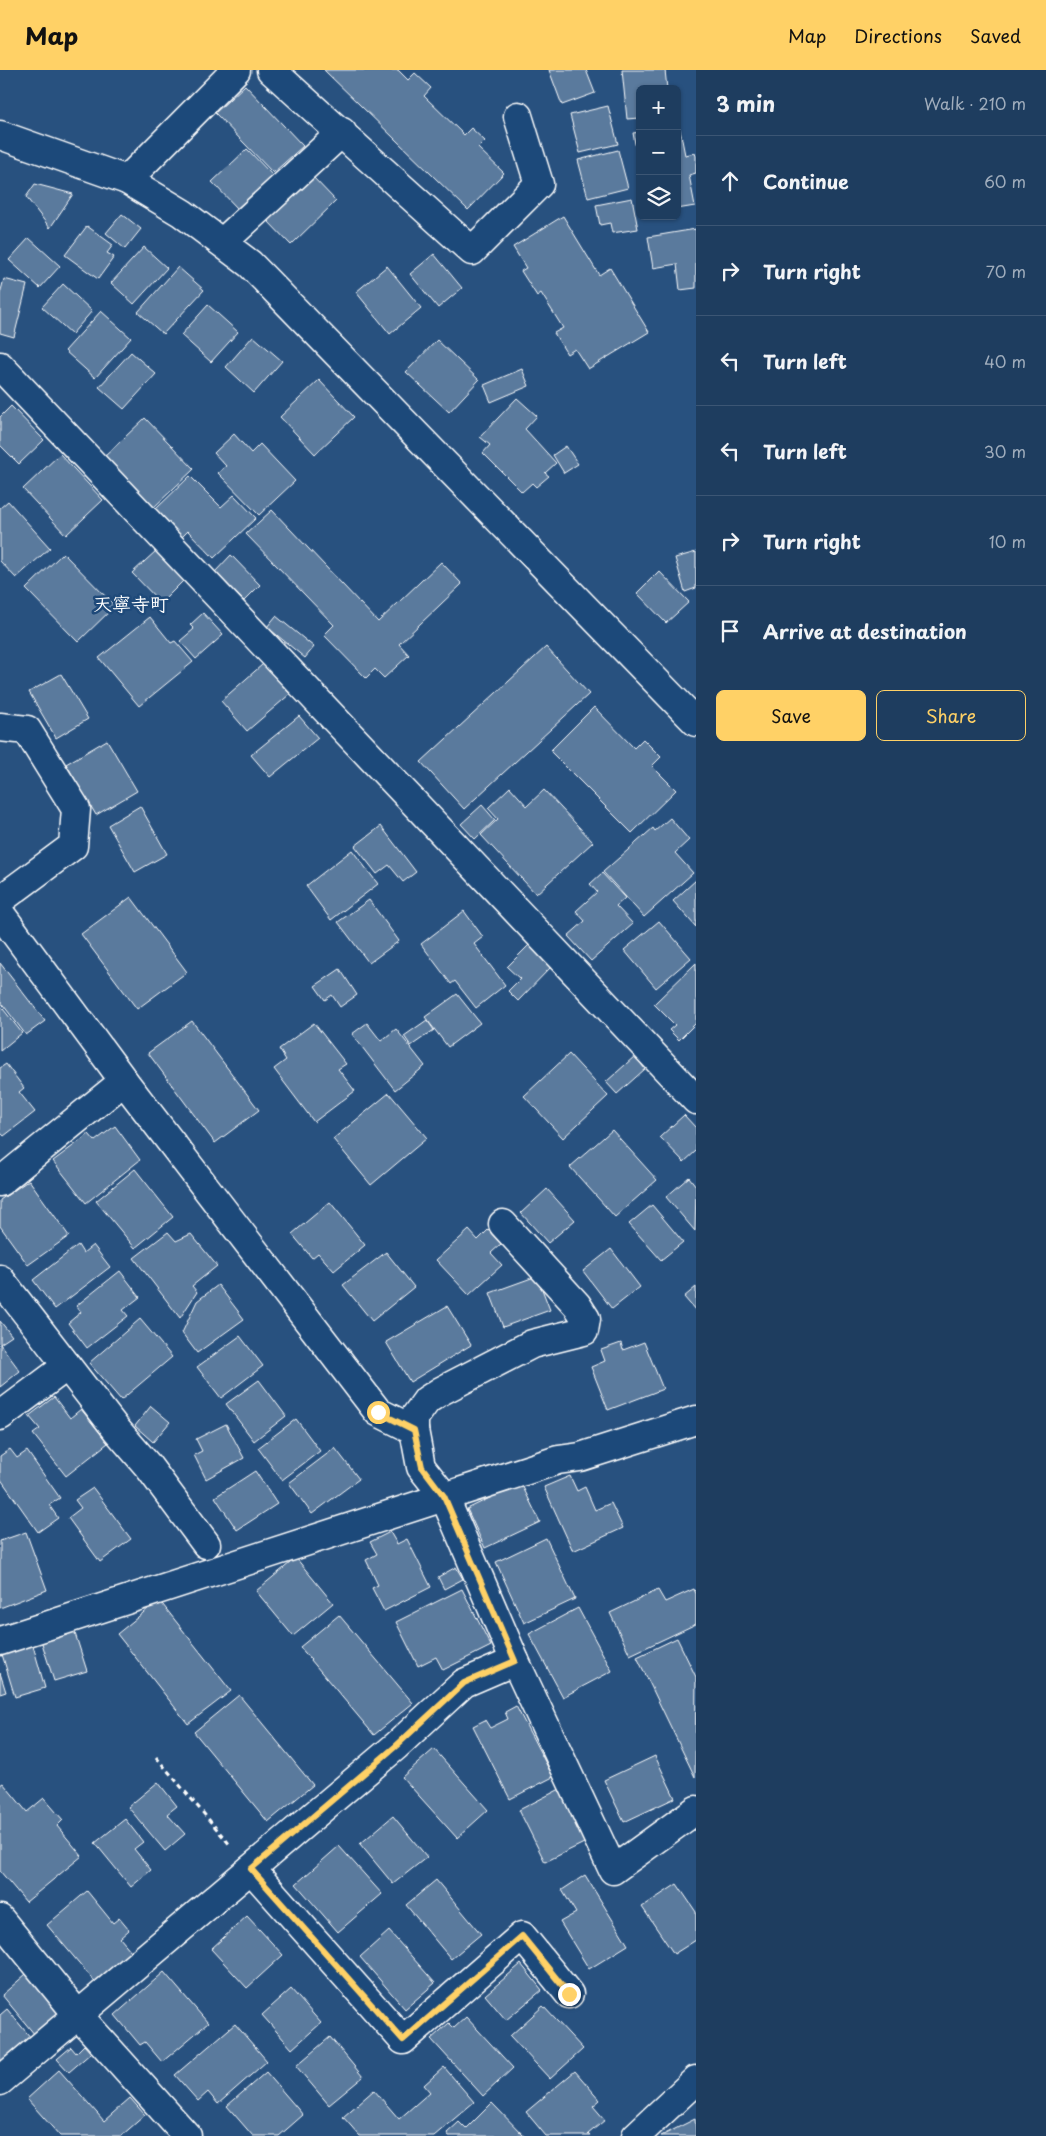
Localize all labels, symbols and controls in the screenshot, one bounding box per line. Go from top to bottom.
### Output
text: Map [25,17,78,53]
text: Map [788,22,826,49]
text: Directions [854,22,942,49]
text: Saved [970,22,1021,49]
map controls [636,85,681,220]
button: + [636,85,681,130]
text: 3 min [716,87,775,119]
text: Walk · 210 m [924,91,1026,115]
button: − [636,130,681,175]
icon: ahead [716,167,744,195]
text: Continue [763,167,849,195]
text: 60 m [984,169,1026,193]
button: layers [636,175,681,220]
icon: right [716,257,744,285]
text: Turn right [763,257,861,285]
text: 70 m [986,259,1026,283]
icon: left [716,347,744,375]
text: Turn left [763,347,847,375]
text: 40 m [984,349,1026,373]
icon: left [716,437,744,465]
text: Turn left [763,437,847,465]
text: 30 m [984,439,1026,463]
icon: right [716,527,744,555]
text: Turn right [763,527,861,555]
text: 10 m [989,529,1026,553]
district label: 天寧寺町 [93,589,169,617]
icon: arrive [716,617,744,645]
text: Arrive at destination [763,617,967,645]
button: Save [716,690,866,741]
button: Share [876,690,1026,741]
route start [367,1401,390,1424]
route end [558,1983,581,2006]

